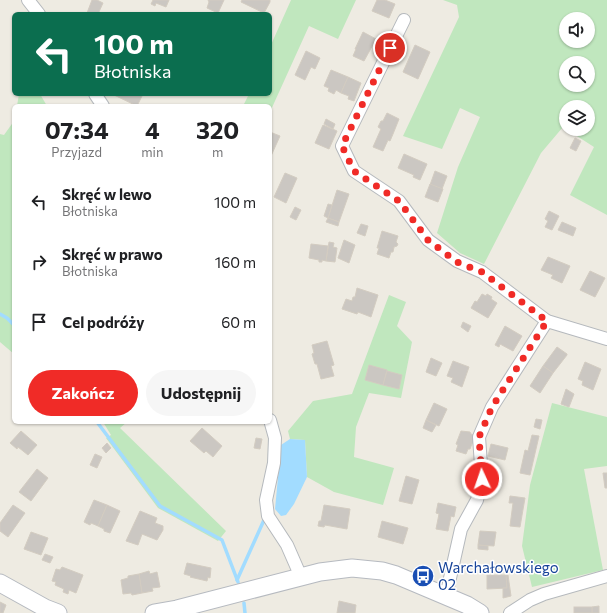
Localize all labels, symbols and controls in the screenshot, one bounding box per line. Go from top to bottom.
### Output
map controls [559,12,595,136]
button: sound [559,12,595,48]
text: 100 m [94,26,174,60]
icon: left [28,28,80,80]
pin [373,31,407,65]
icon: arrive [379,37,401,59]
button: search [559,56,595,92]
text: Błotniska [94,60,171,82]
button: layers [559,100,595,136]
text: 07:34 [45,115,109,144]
text: 4 [145,115,160,144]
text: 320 [196,115,239,144]
text: Przyjazd [51,144,102,160]
text: min [141,144,163,160]
text: m [212,144,223,160]
text: Skręć w lewo [62,185,152,203]
icon: left [28,191,50,213]
text: 100 m [214,193,256,211]
text: Błotniska [62,203,118,219]
text: Skręć w prawo [62,245,163,263]
icon: right [28,251,50,273]
text: 160 m [215,253,256,271]
text: Błotniska [62,263,118,279]
icon: arrive [28,311,50,333]
text: Cel podróży [62,313,145,331]
text: 60 m [221,313,256,331]
button: Zakończ [28,370,138,416]
button: Udostępnij [146,370,256,416]
position arrow [461,458,503,500]
place label: Warchałowskiego 02 [438,558,559,593]
bus stop icon: Warchałowskiego 02 [410,563,436,589]

